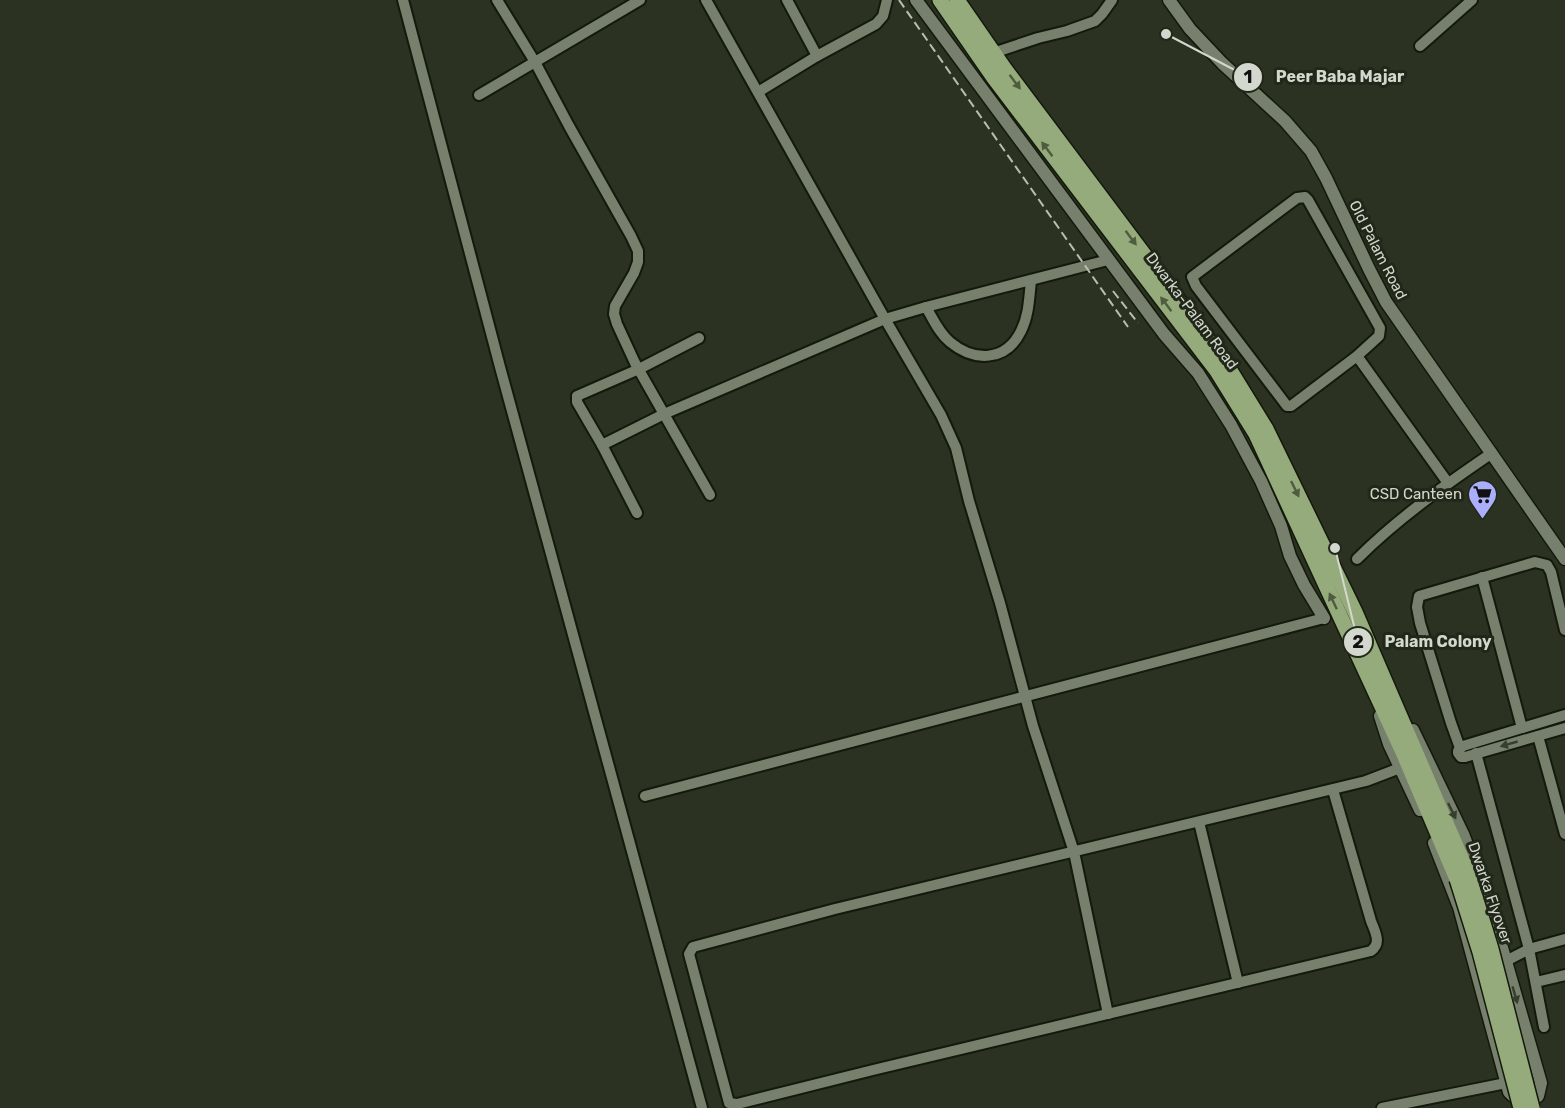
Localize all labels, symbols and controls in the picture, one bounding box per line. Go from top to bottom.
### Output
callout: Peer Baba Majar [1233,60,1416,94]
text: 1 [1244,66,1252,88]
text: Peer Baba Majar [1276,67,1405,86]
one-way arrow [1008,75,1020,90]
one-way arrow [1042,142,1054,157]
street label: Old Palam Road [1345,198,1411,302]
one-way arrow [1125,231,1137,246]
street label: Dwarka-Palam Road [1142,249,1242,373]
one-way arrow [1160,297,1172,312]
supermarket icon: CSD Canteen [1467,478,1499,520]
one-way arrow [1290,480,1300,497]
place label: CSD Canteen [1370,485,1462,503]
one-way arrow [1329,592,1338,609]
callout: Palam Colony [1343,625,1504,659]
text: 2 [1352,631,1364,653]
text: Palam Colony [1384,632,1492,651]
one-way arrow [1500,740,1518,749]
one-way arrow [1448,802,1457,819]
street label: Dwarka Flyover [1464,840,1516,947]
one-way arrow [1511,986,1520,1004]

